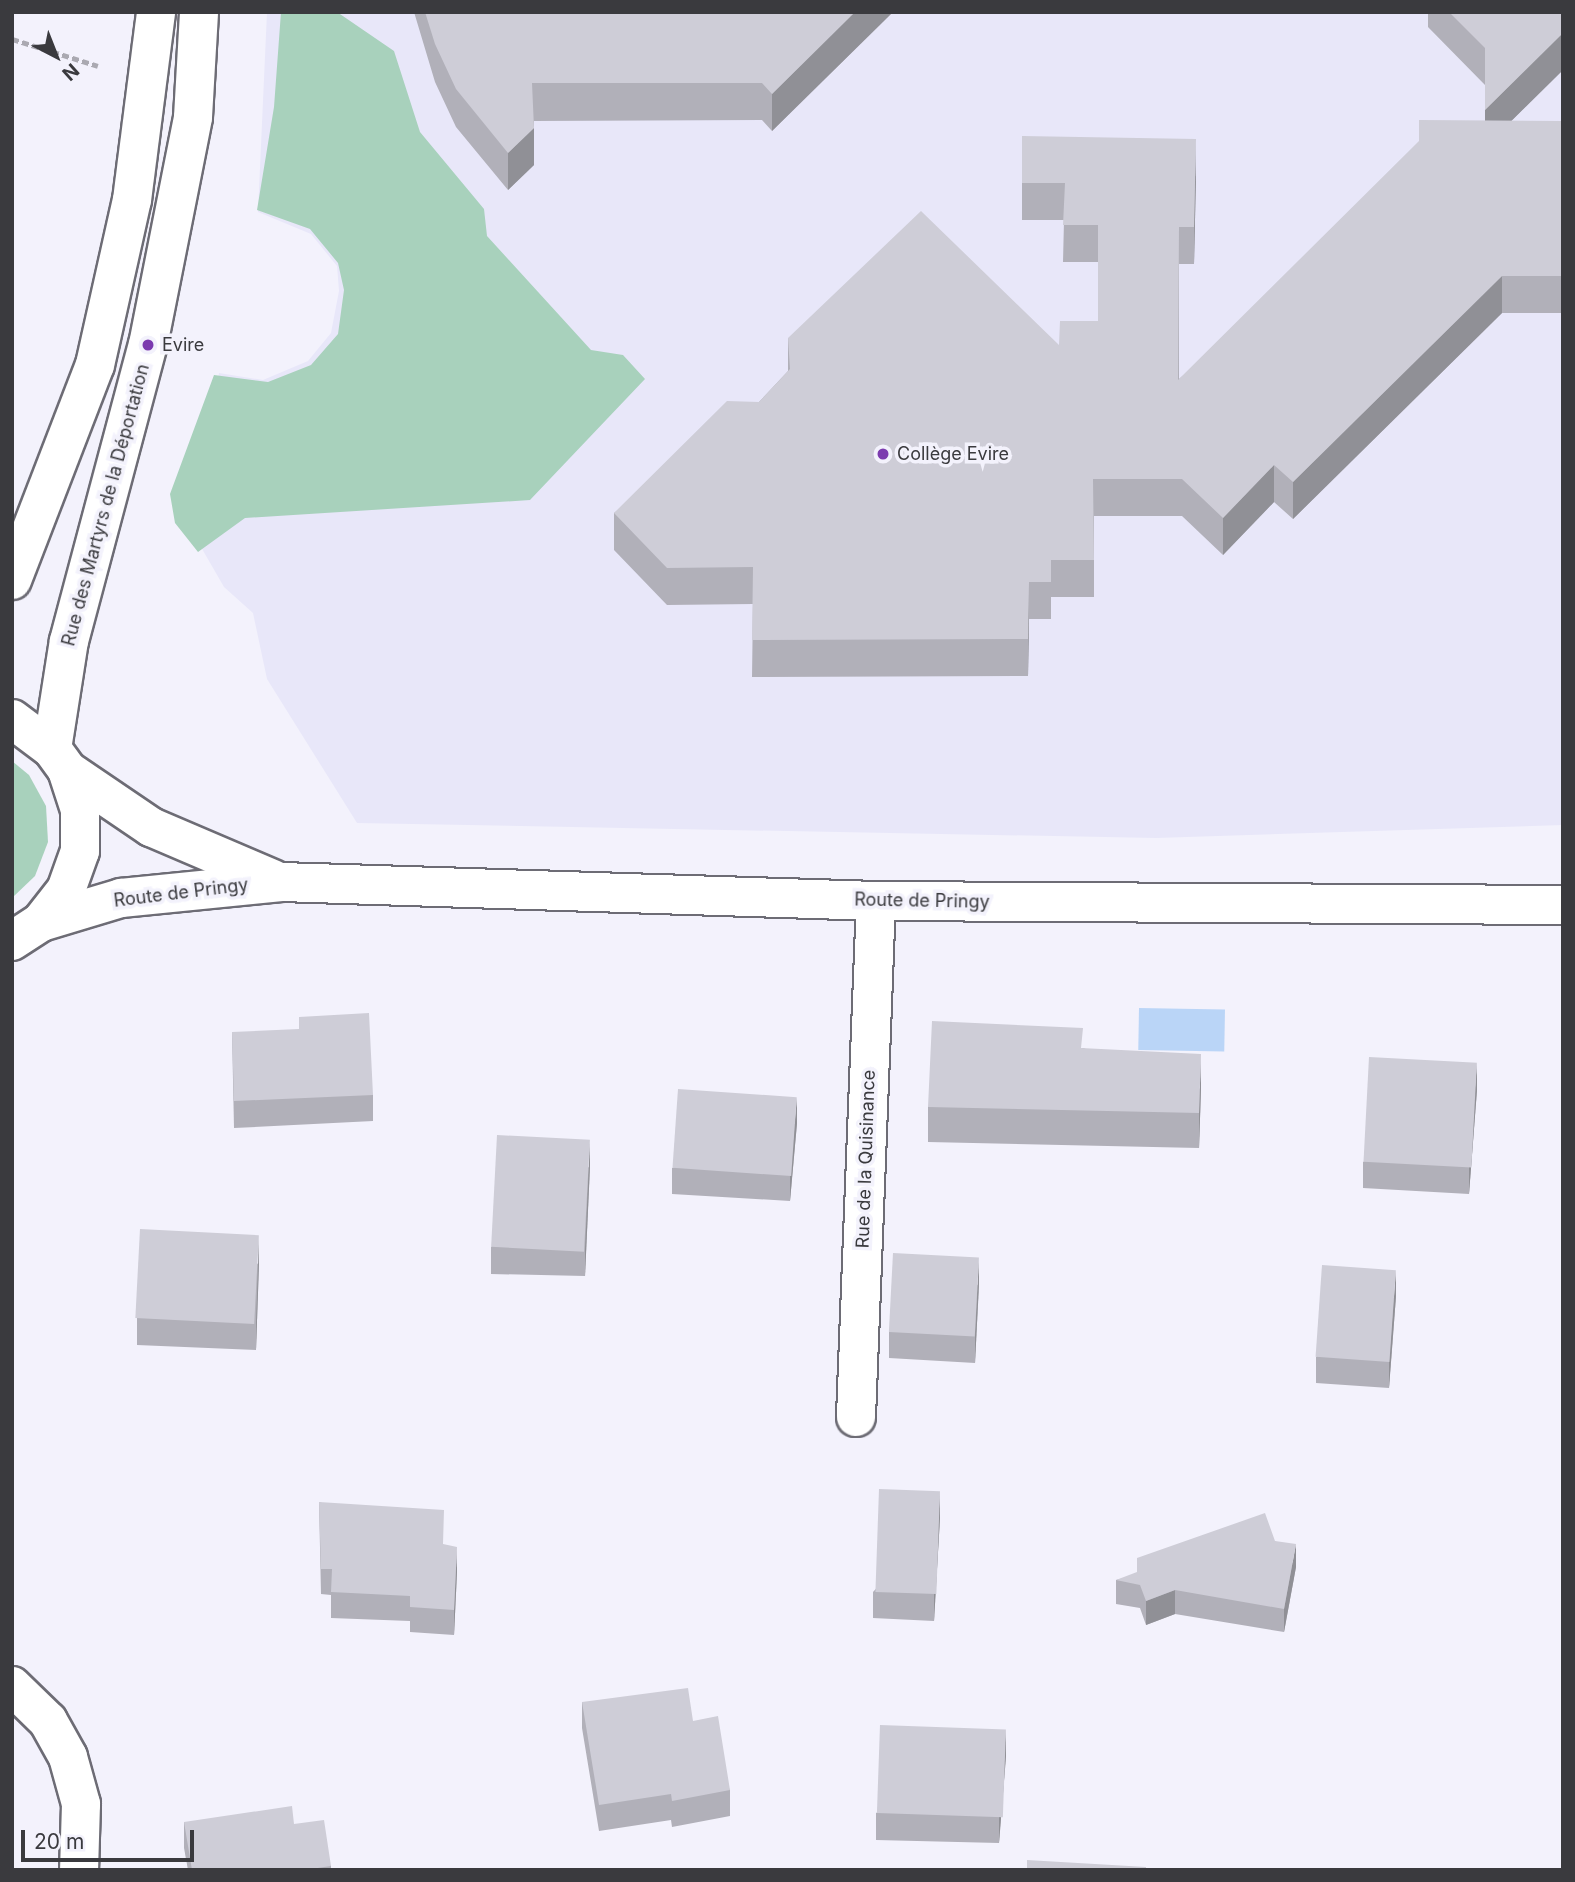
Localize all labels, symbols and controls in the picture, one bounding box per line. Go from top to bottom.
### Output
north arrow [21,21,91,91]
text: N [57,59,83,85]
place label: Evire [162,334,204,356]
marker: Evire [140,337,156,353]
street label: Rue des Martyrs de la Déportation [58,362,154,648]
place label: Collège Evire [897,443,1009,465]
marker: Collège Evire [875,446,891,462]
street label: Route de Pringy [113,874,249,912]
street label: Route de Pringy [854,889,990,913]
street label: Rue de la Quisinance [852,1069,880,1249]
scale bar [24,1815,198,1859]
text: 20 m [34,1829,84,1854]

